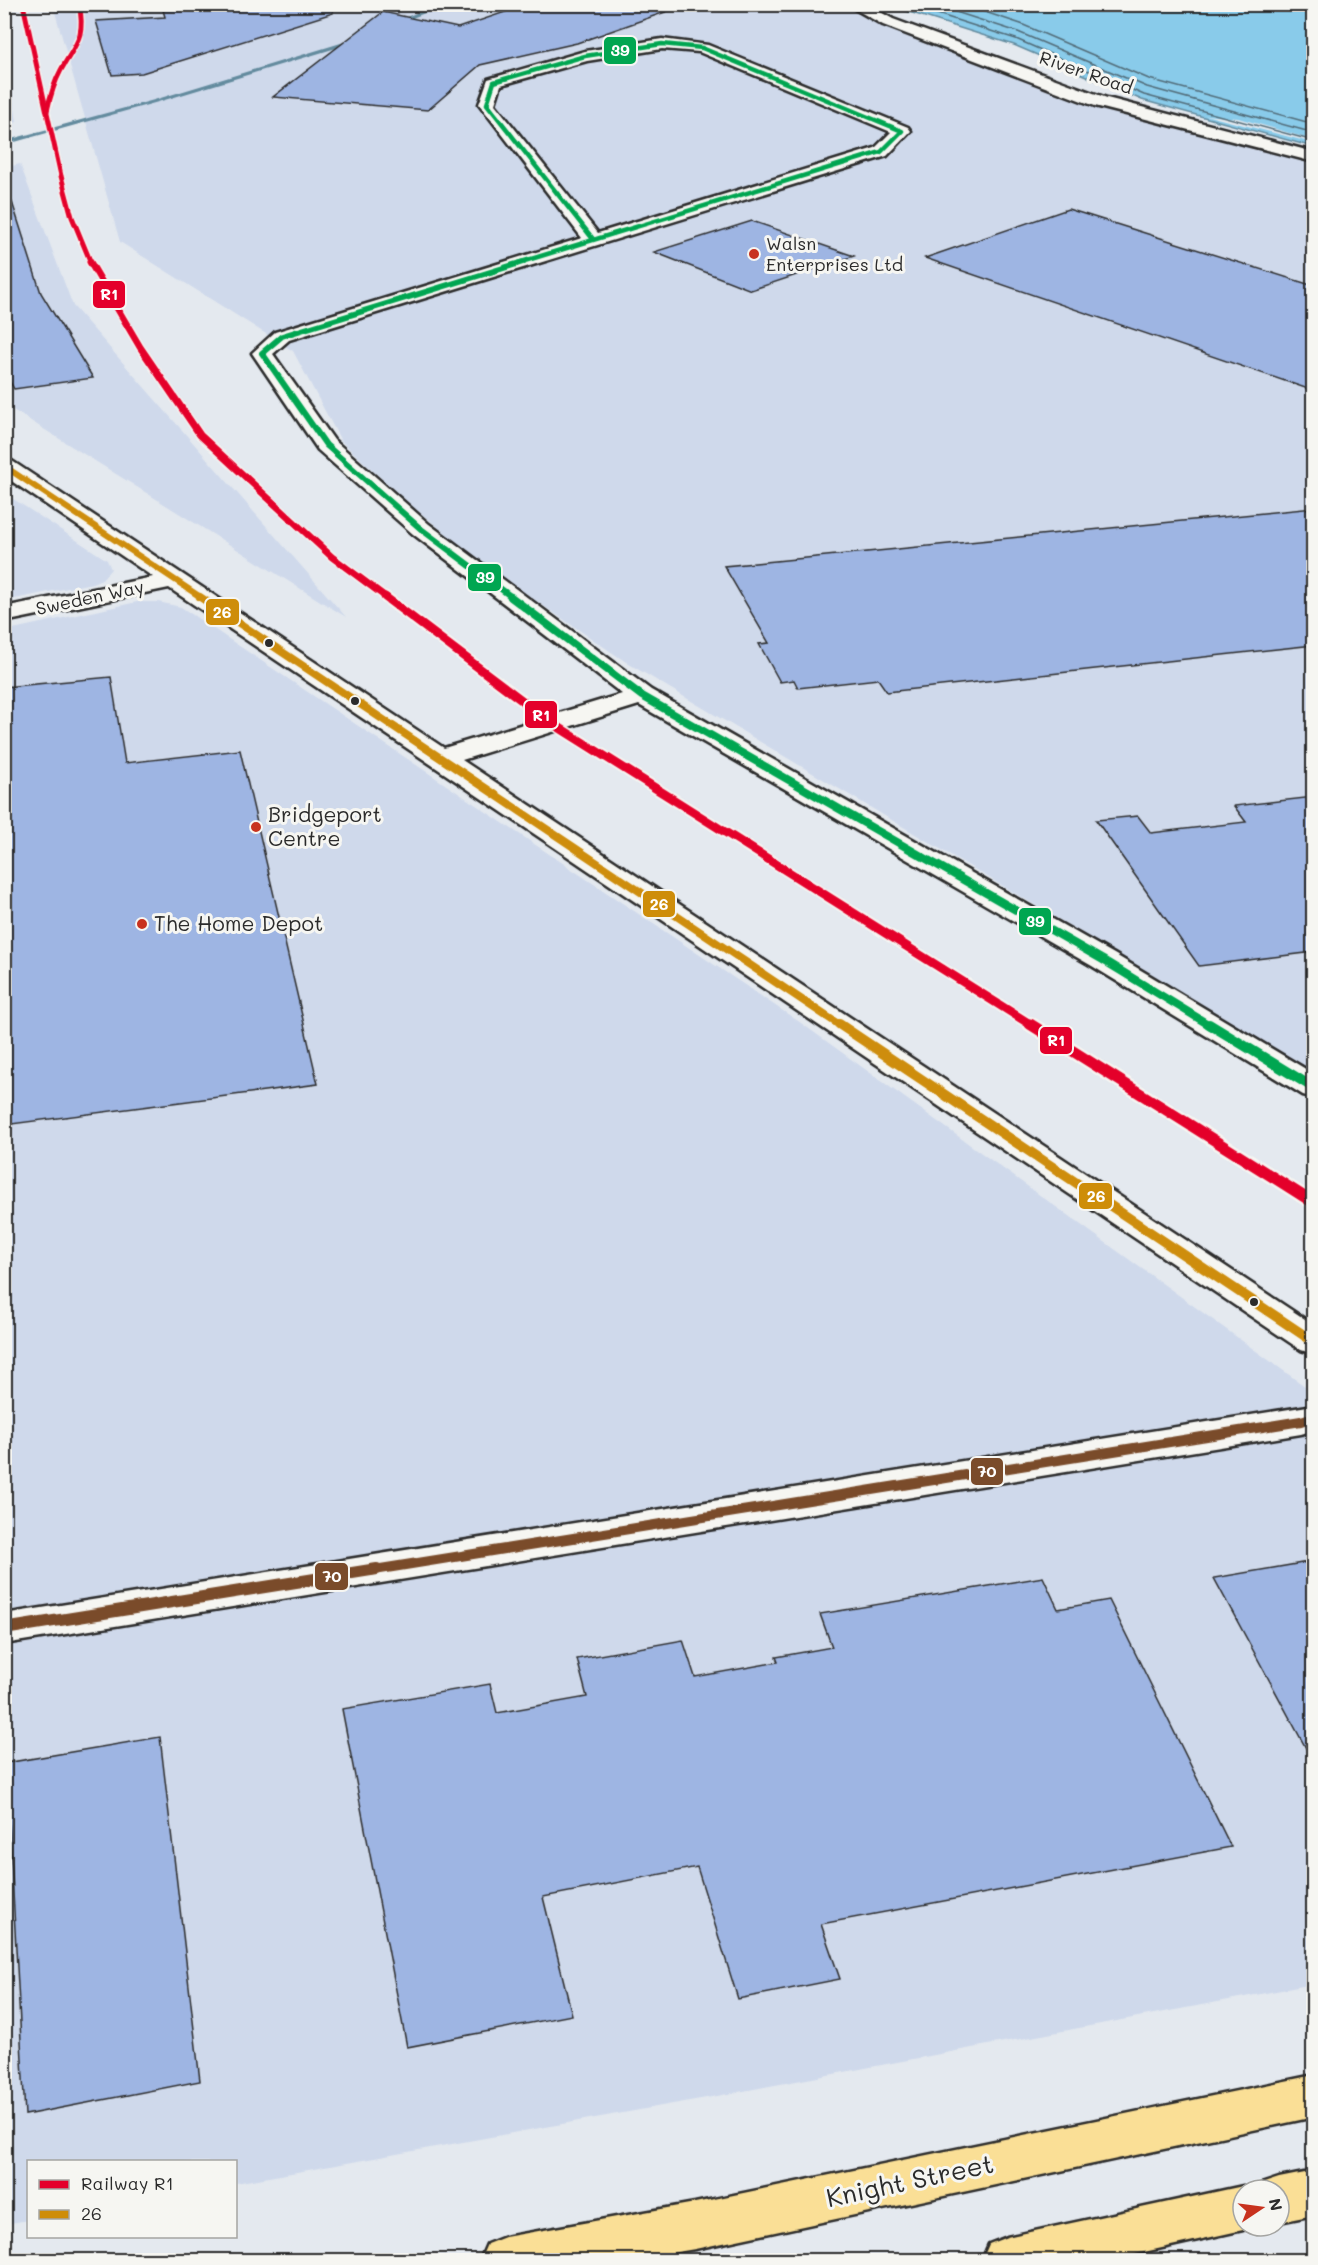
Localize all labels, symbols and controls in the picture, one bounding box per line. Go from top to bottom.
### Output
line badge: 39 [603,36,637,65]
text: 39 [610,39,630,60]
street label: River Road [1036,45,1136,99]
place label: Walsn Enterprises Ltd [766,231,903,276]
marker: Walsn Enterprises Ltd [747,247,761,261]
line badge: R1 [92,280,126,309]
text: R1 [100,283,118,304]
line badge: 39 [467,563,502,592]
text: 39 [475,566,495,587]
street label: Sweden Way [34,574,146,620]
line badge: 26 [205,598,240,626]
text: 26 [213,601,232,622]
unlabelled marker [263,637,275,649]
unlabelled marker [349,695,361,707]
line badge: R1 [524,700,558,729]
text: R1 [532,704,550,725]
place label: Bridgeport Centre [268,800,382,851]
marker: Bridgeport Centre [249,820,263,834]
line badge: 26 [642,890,676,918]
text: 26 [650,893,669,914]
line badge: 39 [1018,907,1052,936]
place label: The Home Depot [154,909,323,936]
text: 39 [1025,910,1045,931]
marker: The Home Depot [135,917,149,931]
line badge: R1 [1039,1026,1073,1055]
text: R1 [1047,1029,1065,1050]
line badge: 26 [1078,1182,1113,1210]
text: 26 [1087,1185,1106,1206]
unlabelled marker [1248,1296,1260,1308]
line badge: 70 [970,1457,1004,1486]
text: 70 [977,1460,997,1481]
line badge: 70 [314,1562,349,1591]
text: 70 [322,1565,342,1586]
street label: Knight Street [823,2146,997,2214]
legend [27,2160,237,2238]
text: Railway R1 [81,2171,174,2195]
north arrow [1231,2178,1291,2238]
text: N [1265,2196,1288,2213]
text: 26 [81,2201,102,2225]

